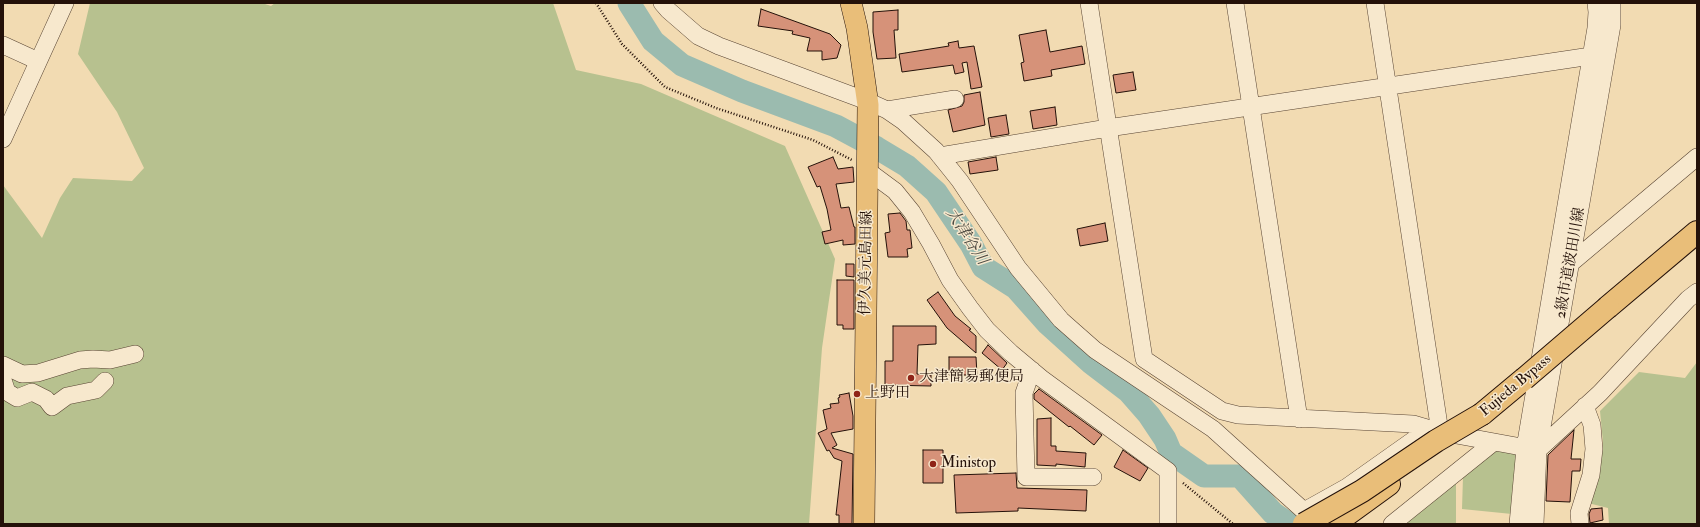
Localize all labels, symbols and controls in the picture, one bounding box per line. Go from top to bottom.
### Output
water label: 大津谷川 [941,205,991,269]
street label: 2級市道波田川線 [1552,206,1590,320]
street label: 伊久美元島田線 [857,210,877,316]
street label: Fujieda Bypass [1477,351,1555,421]
place label: 大津簡易郵便局 [919,369,1024,387]
marker: 大津簡易郵便局 [906,373,916,383]
place label: 上野田 [865,385,910,403]
marker: 上野田 [852,389,862,399]
place label: Ministop [941,455,996,473]
marker: Ministop [928,459,938,469]

